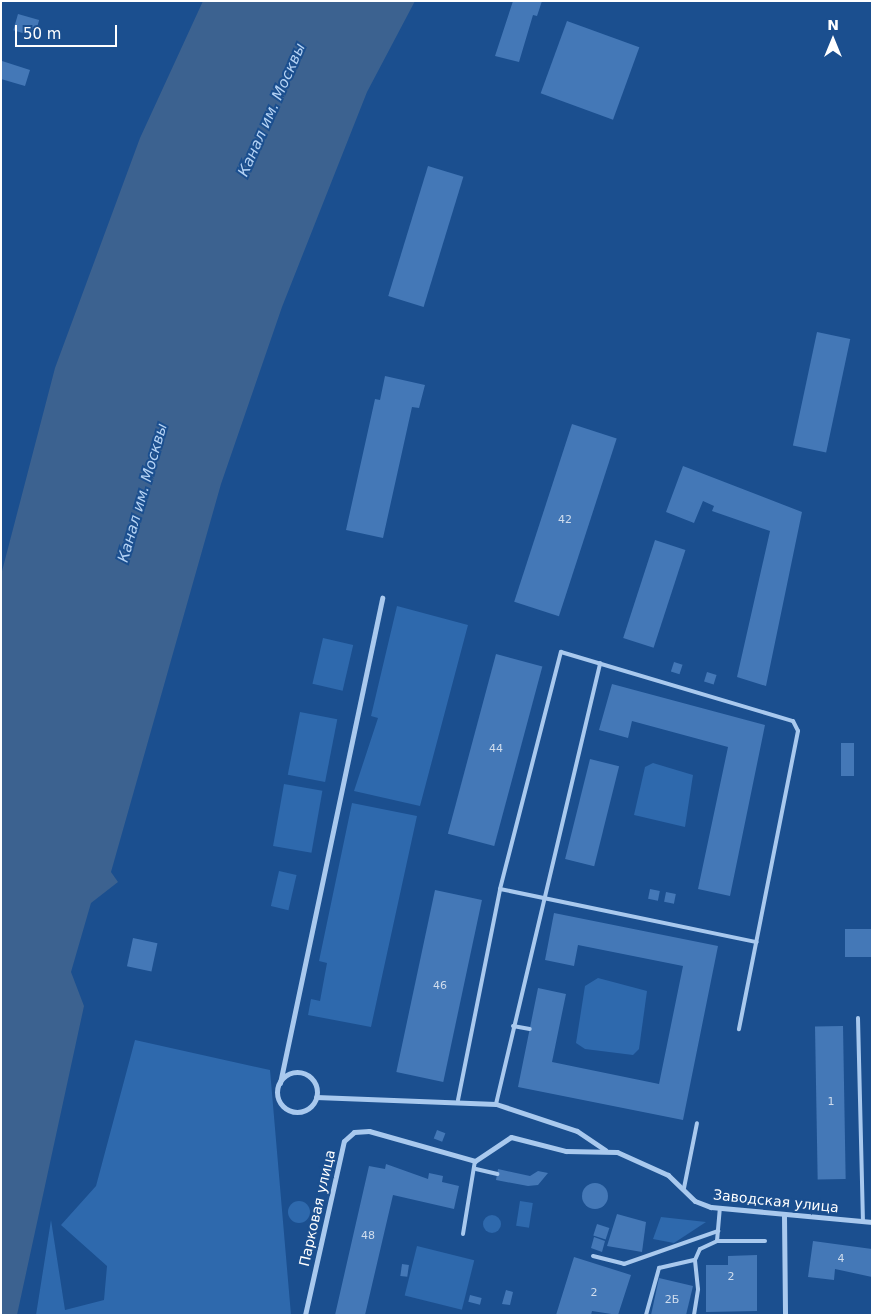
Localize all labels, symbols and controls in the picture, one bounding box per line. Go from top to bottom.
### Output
scale bar [18,15,120,47]
north arrow [808,15,858,65]
text: N [827,17,839,33]
text: 50 m [23,25,61,43]
water label: Канал им. Москвы [235,41,309,179]
water label: Канал им. Москвы [115,421,171,565]
house number: 42 [558,513,572,527]
house number: 44 [489,742,503,756]
house number: 46 [433,979,447,993]
house number: 1 [828,1095,834,1109]
street label: Парковая улица [295,1148,339,1268]
street label: Заводская улица [712,1186,840,1216]
house number: 48 [361,1229,375,1243]
house number: 4 [838,1252,844,1266]
house number: 2 [728,1270,734,1284]
house number: 2 [591,1286,597,1300]
house number: 2Б [665,1293,679,1307]

